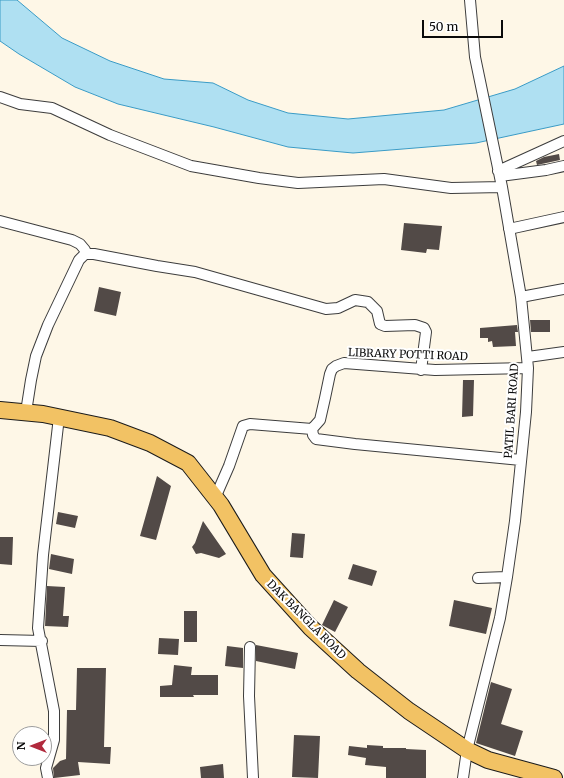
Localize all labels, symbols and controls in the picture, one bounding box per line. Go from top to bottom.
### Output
scale bar [424,12,505,38]
text: 50 m [429,19,458,34]
street label: LIBRARY POTTI ROAD [348,346,468,364]
street label: PATIL BARI ROAD [502,363,522,459]
street label: DAK BANGLA ROAD [264,578,348,662]
north arrow [12,726,52,766]
text: N [14,742,28,750]

